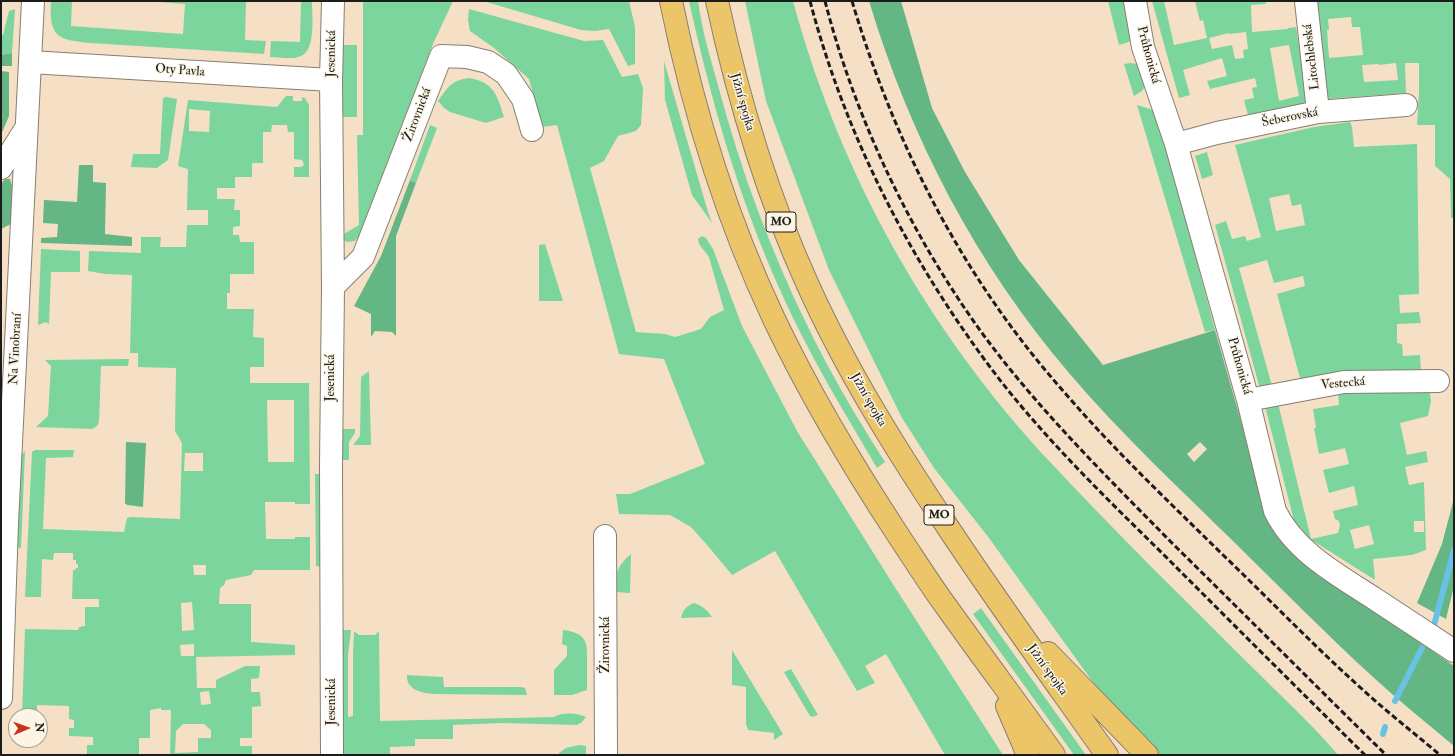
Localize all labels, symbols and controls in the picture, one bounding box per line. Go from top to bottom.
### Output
street label: Litochlebská [1300,23,1324,91]
street label: Průhonická [1133,25,1163,85]
street label: Jesenická [324,30,340,78]
street label: Oty Pavla [155,61,205,81]
street label: Jižní spojka [726,71,758,133]
street label: Žirovnická [401,86,435,144]
street label: Šeberovská [1261,105,1319,131]
road number: MO [766,212,796,232]
street label: Na Vinobraní [6,313,26,385]
street label: Průhonická [1223,336,1255,396]
street label: Jesenická [323,354,339,402]
street label: Jižní spojka [846,370,890,430]
street label: Vestecká [1320,374,1366,394]
road number: MO [924,505,954,525]
street label: Žirovnická [598,617,614,673]
street label: Jižní spojka [1023,641,1071,699]
street label: Jesenická [324,678,340,726]
north arrow [8,708,48,748]
text: N [33,722,46,733]

